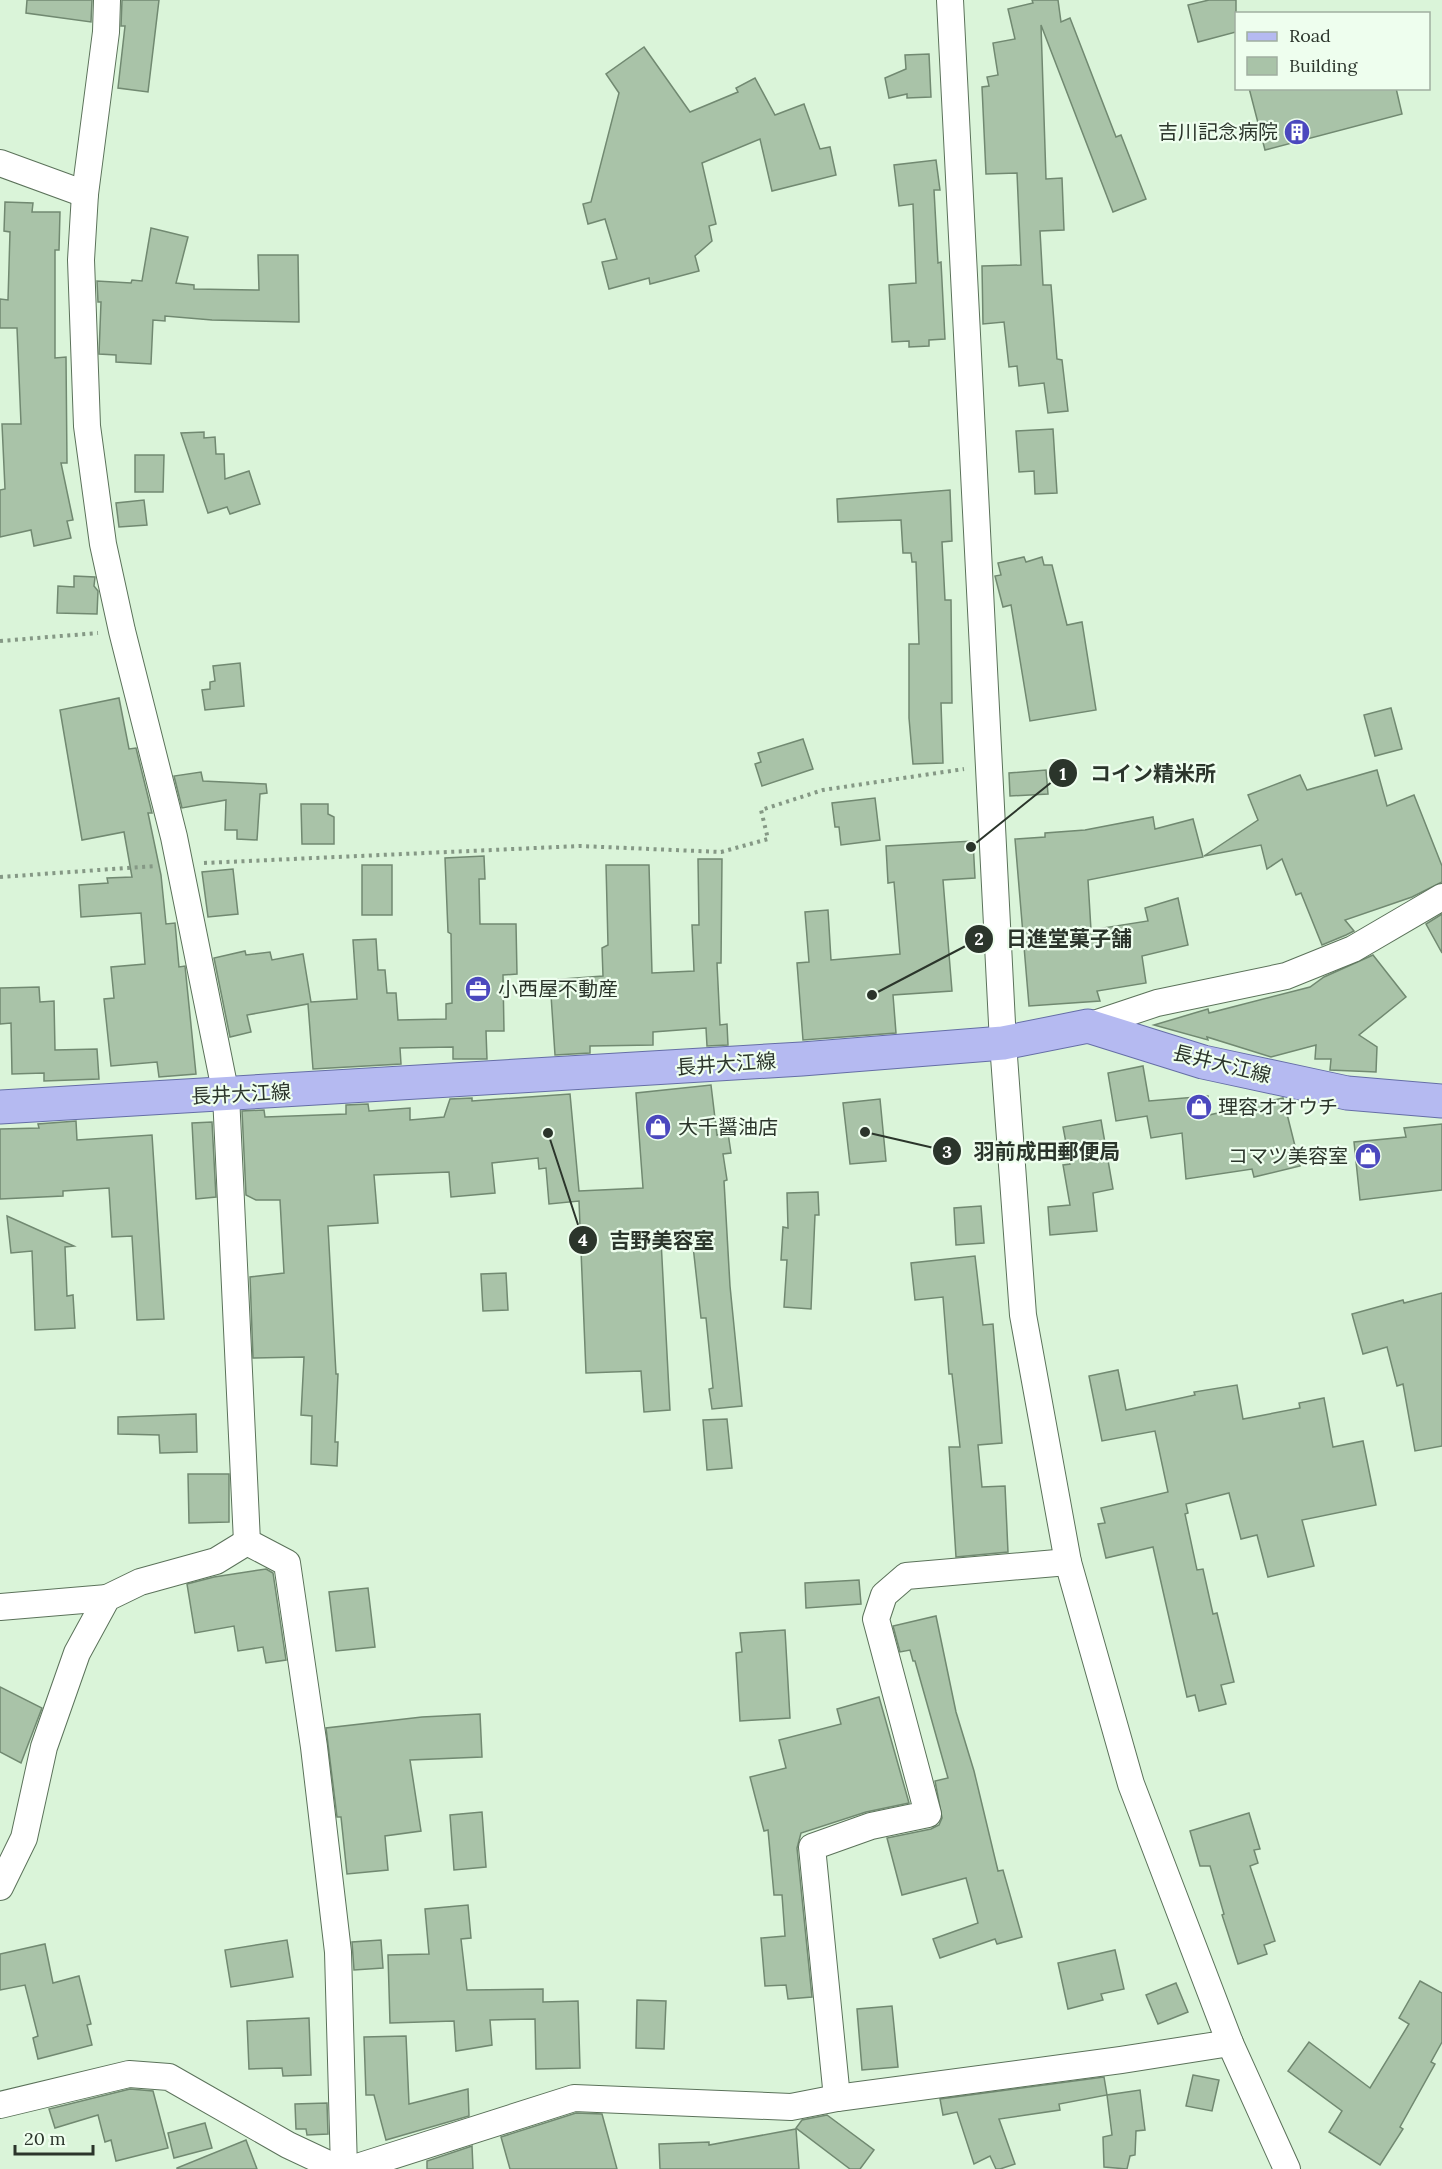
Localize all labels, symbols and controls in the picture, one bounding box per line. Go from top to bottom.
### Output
legend [1235,12,1430,90]
text: Road [1289,24,1331,47]
text: Building [1289,54,1359,77]
building icon: 吉川記念病院 [1282,117,1312,147]
place label: 吉川記念病院 [1158,119,1278,144]
callout: コイン精米所 [1048,754,1228,793]
text: コイン精米所 [1090,760,1216,787]
text: 1 [1059,762,1067,785]
callout: 日進堂菓子舗 [964,919,1144,958]
text: 日進堂菓子舗 [1006,925,1132,952]
text: 2 [974,927,984,950]
office icon: 小西屋不動産 [463,974,493,1004]
place label: 小西屋不動産 [498,976,618,1001]
street label: 長井大江線 [1171,1039,1274,1088]
street label: 長井大江線 [675,1048,777,1079]
street label: 長井大江線 [190,1078,292,1109]
shop icon: 理容オオウチ [1184,1092,1214,1122]
place label: 理容オオウチ [1218,1094,1338,1119]
shop icon: 大千醤油店 [643,1112,673,1142]
place label: 大千醤油店 [678,1114,778,1139]
callout: 羽前成田郵便局 [932,1132,1133,1171]
text: 羽前成田郵便局 [974,1138,1121,1165]
text: 3 [942,1140,952,1163]
shop icon: コマツ美容室 [1353,1141,1383,1171]
place label: コマツ美容室 [1228,1143,1348,1168]
callout: 吉野美容室 [568,1221,727,1260]
text: 吉野美容室 [610,1227,715,1254]
text: 4 [578,1228,588,1251]
scale bar [15,2118,93,2156]
text: 20 m [24,2127,66,2150]

